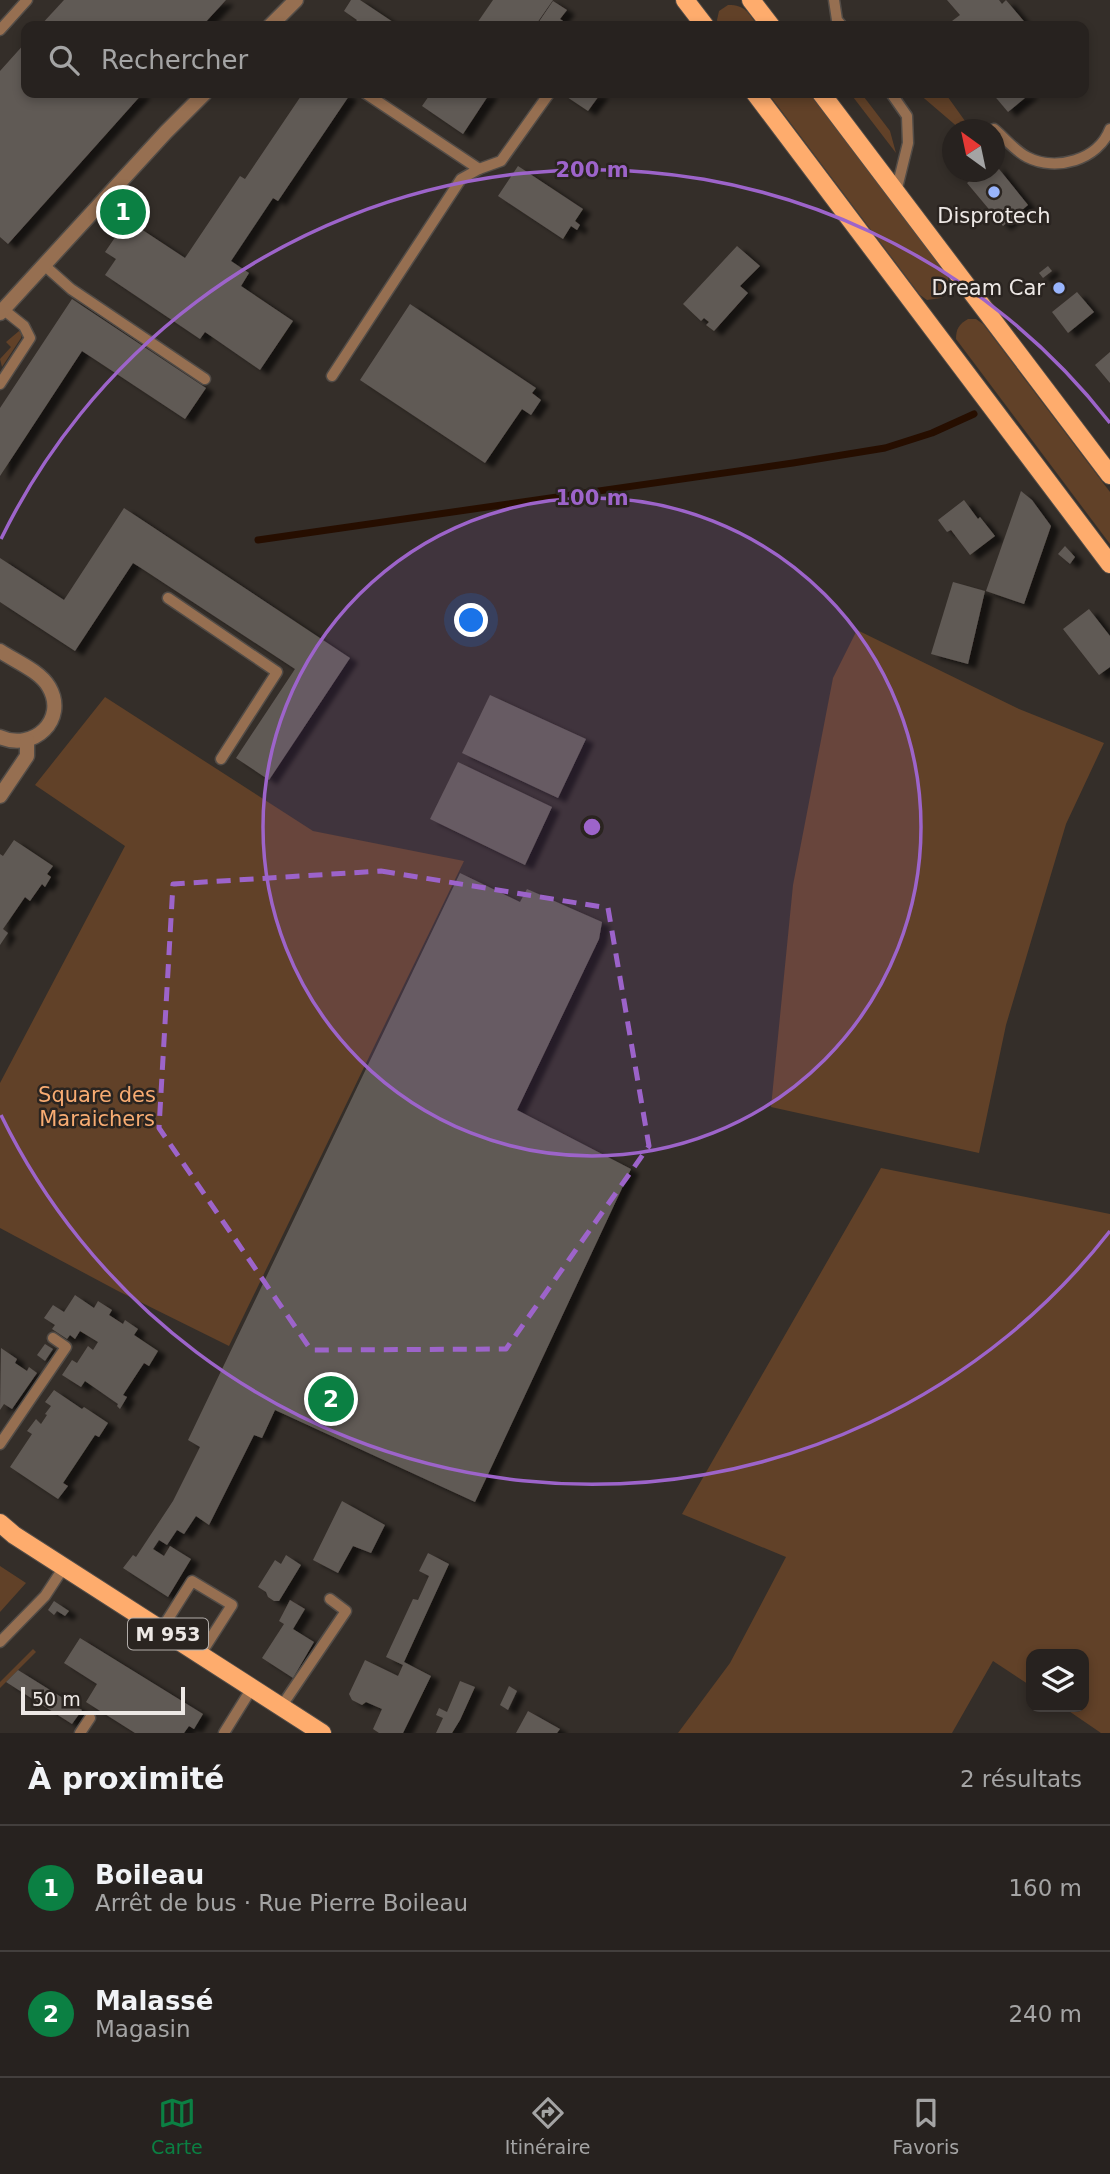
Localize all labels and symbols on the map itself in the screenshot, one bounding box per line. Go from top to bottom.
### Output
north arrow [942,119,1005,182]
text: 200 m [555,158,629,182]
marker: Disprotech [986,184,1002,200]
pin: 1 [100,186,146,238]
place label: Disprotech [937,204,1051,228]
place label: Dream Car [932,276,1045,300]
marker: Dream Car [1051,280,1067,296]
text: 100 m [555,486,629,510]
your location [454,603,488,637]
centre of rings [580,815,604,839]
park label: Square des Maraichers [38,1083,156,1131]
pin: 2 [308,1373,354,1425]
road number: M 953 [128,1618,208,1650]
scale bar [21,1684,186,1716]

